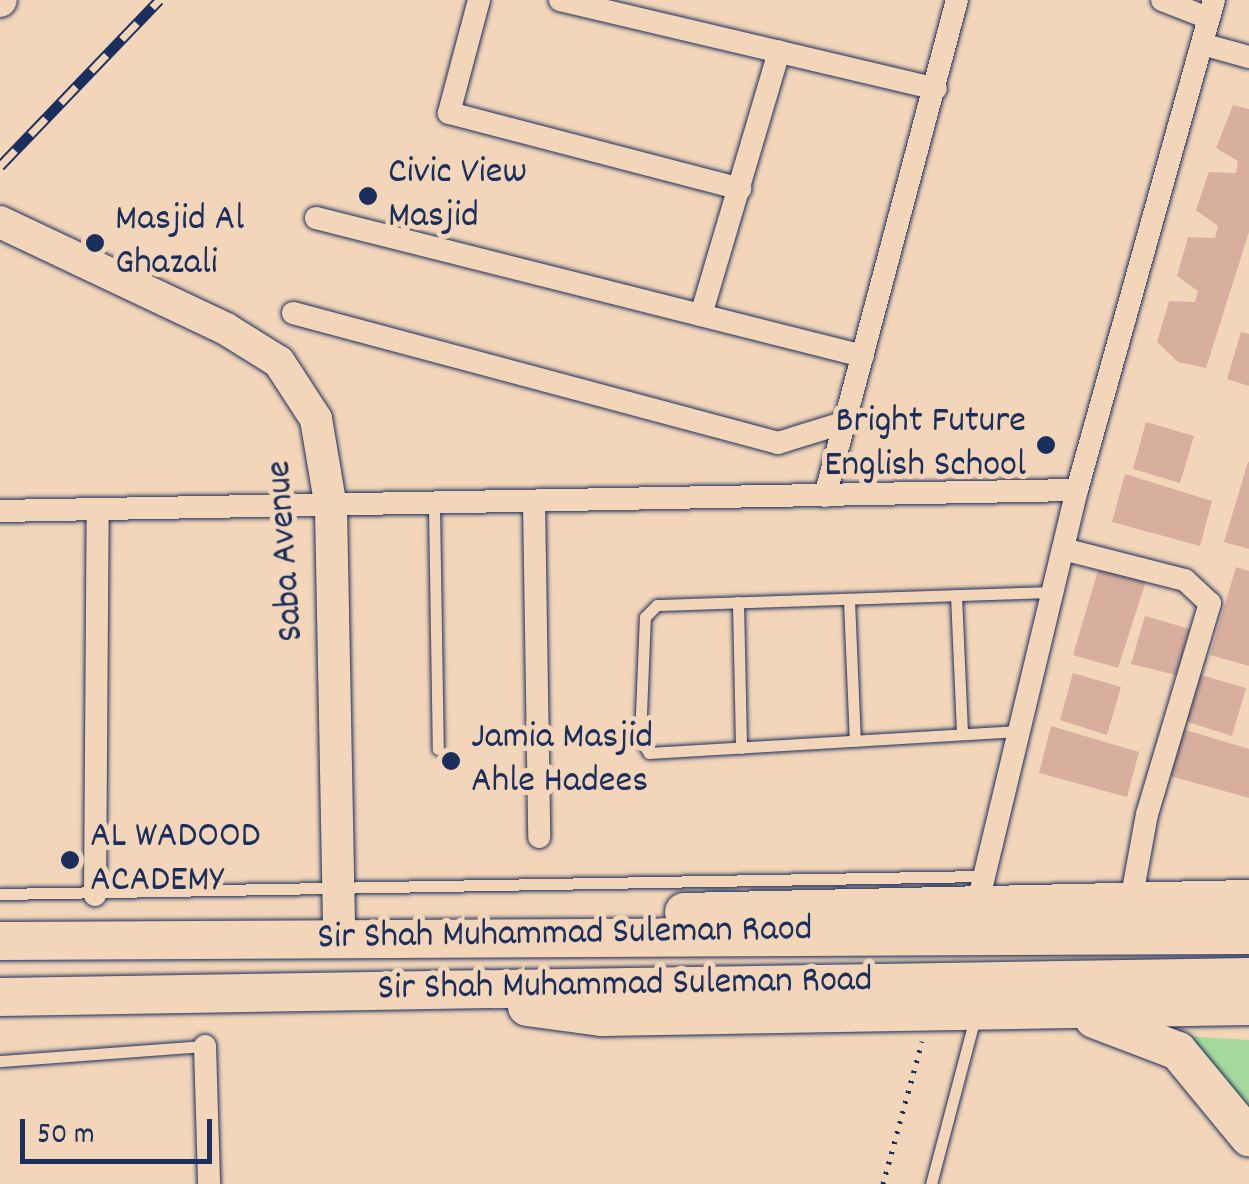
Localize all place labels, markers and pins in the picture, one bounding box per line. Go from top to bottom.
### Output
place label: Civic View Masjid [388,151,527,240]
marker: Civic View Masjid [357,185,379,207]
place label: Masjid Al Ghazali [115,198,244,288]
marker: Masjid Al Ghazali [84,232,106,254]
place label: Bright Future English School [824,400,1026,489]
marker: Bright Future English School [1035,434,1057,456]
place label: Jamia Masjid Ahle Hadees [471,716,653,806]
marker: Jamia Masjid Ahle Hadees [440,750,462,772]
place label: AL WADOOD ACADEMY [90,815,260,904]
marker: AL WADOOD ACADEMY [59,849,81,871]

